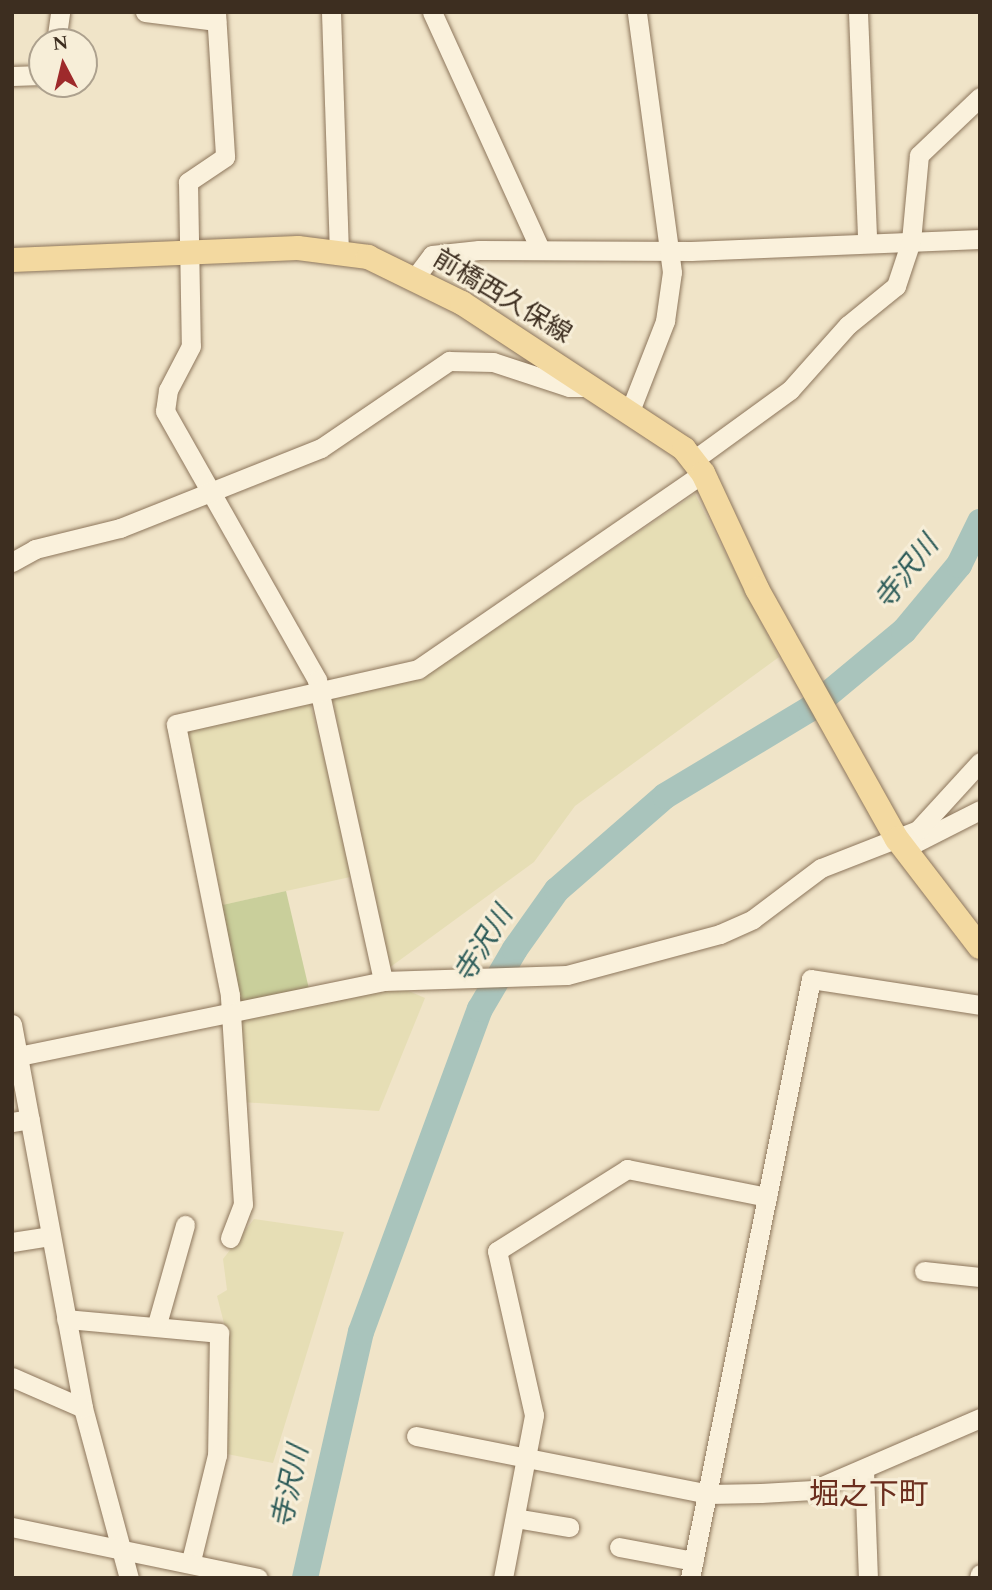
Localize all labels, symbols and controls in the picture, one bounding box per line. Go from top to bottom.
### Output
north arrow [28,28,98,98]
text: N [51,28,70,59]
street label: 前橋西久保線 [427,243,577,351]
water label: 寺沢川 [868,530,946,616]
water label: 寺沢川 [447,900,521,990]
water label: 寺沢川 [266,1442,316,1532]
district label: 堀之下町 [809,1477,929,1513]

